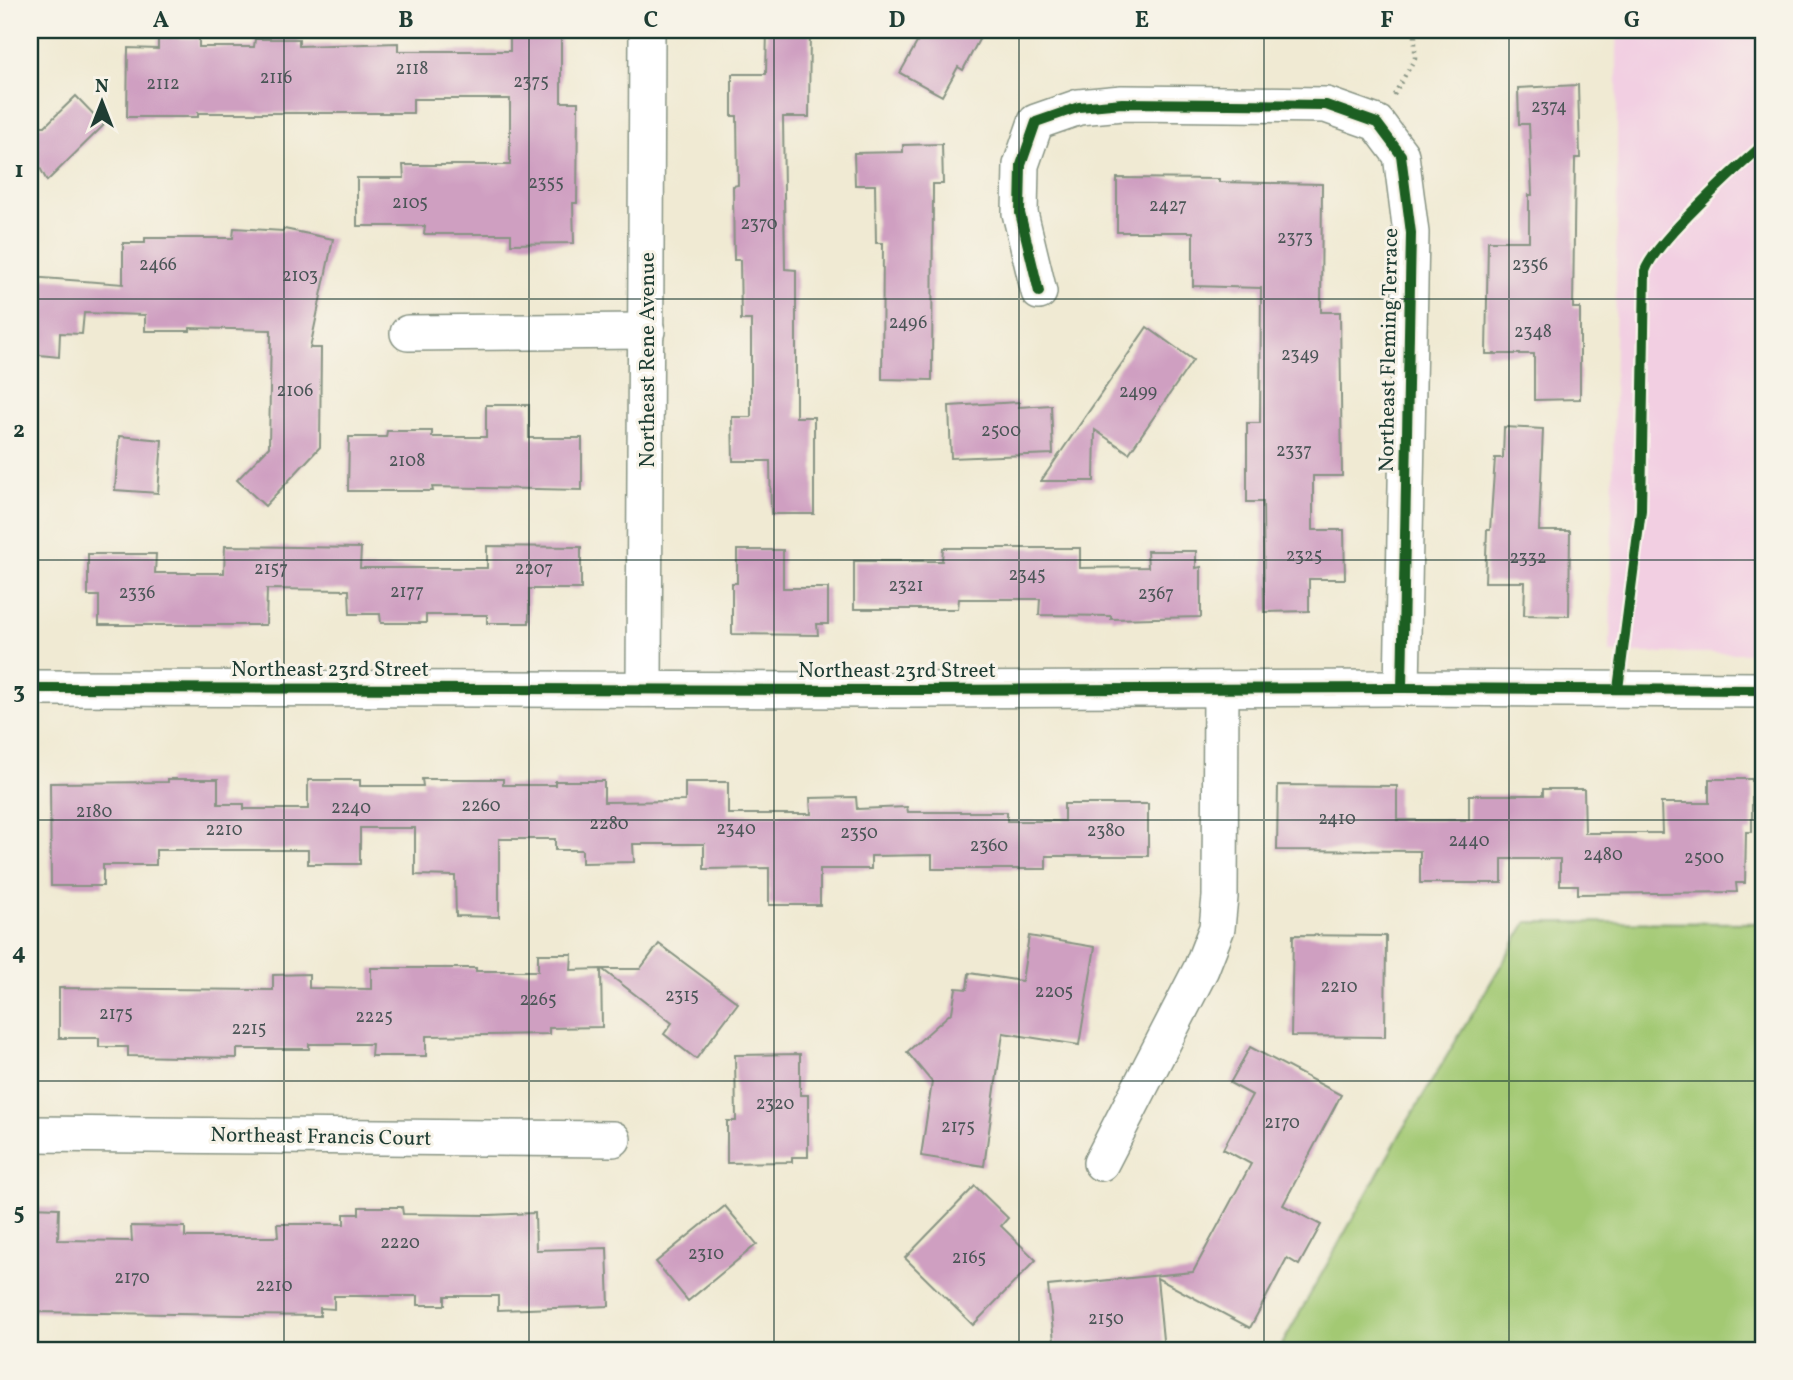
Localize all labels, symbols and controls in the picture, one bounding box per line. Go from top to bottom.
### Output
text: A [153,5,169,37]
text: B [398,5,414,37]
text: C [644,5,658,37]
text: D [889,5,906,37]
text: E [1135,5,1149,37]
text: F [1380,5,1394,37]
text: G [1624,5,1640,37]
house number: 2118 [396,57,428,82]
north arrow [66,66,136,136]
house number: 2116 [260,66,292,91]
house number: 2375 [513,70,549,95]
house number: 2112 [146,72,180,97]
text: N [95,74,109,100]
house number: 2374 [1531,95,1567,120]
text: 1 [14,155,24,187]
house number: 2355 [528,171,564,196]
house number: 2105 [392,191,428,216]
house number: 2427 [1149,194,1187,219]
house number: 2370 [740,212,778,237]
house number: 2373 [1277,226,1313,251]
street label: Northeast Fleming Terrace [1373,228,1406,472]
street label: Northeast Rene Avenue [634,252,663,468]
house number: 2466 [139,253,177,278]
house number: 2356 [1512,253,1548,278]
house number: 2103 [282,264,318,289]
house number: 2496 [889,311,927,336]
house number: 2348 [1514,320,1552,345]
house number: 2349 [1281,343,1319,368]
house number: 2106 [277,379,313,404]
house number: 2499 [1119,380,1157,405]
text: 2 [13,415,25,447]
house number: 2500 [981,419,1021,444]
house number: 2337 [1276,439,1312,464]
house number: 2108 [389,449,425,474]
house number: 2325 [1286,544,1322,569]
house number: 2332 [1509,546,1547,571]
house number: 2157 [254,557,288,582]
house number: 2207 [515,557,553,582]
house number: 2345 [1008,563,1046,588]
house number: 2321 [888,574,924,599]
house number: 2177 [390,580,424,605]
house number: 2336 [119,581,155,606]
house number: 2367 [1138,582,1174,607]
street label: Northeast 23rd Street [231,656,429,685]
street label: Northeast 23rd Street [798,657,996,686]
text: 3 [13,676,25,708]
house number: 2260 [461,794,501,819]
house number: 2240 [331,796,371,821]
house number: 2180 [76,800,112,825]
house number: 2410 [1318,807,1356,832]
house number: 2280 [589,812,629,837]
house number: 2340 [716,817,756,842]
house number: 2210 [205,818,243,843]
house number: 2380 [1087,819,1125,844]
house number: 2350 [840,821,878,846]
house number: 2440 [1448,829,1490,854]
house number: 2360 [970,834,1008,859]
house number: 2480 [1583,843,1623,868]
house number: 2500 [1684,846,1724,871]
text: 4 [12,937,26,969]
house number: 2210 [1320,975,1358,1000]
house number: 2205 [1035,980,1073,1005]
house number: 2315 [665,984,699,1009]
house number: 2265 [519,988,557,1013]
house number: 2175 [99,1002,133,1027]
house number: 2225 [355,1005,393,1030]
house number: 2215 [232,1017,266,1042]
house number: 2320 [756,1092,795,1117]
house number: 2170 [1264,1111,1300,1136]
house number: 2175 [941,1115,975,1140]
street label: Northeast Francis Court [210,1121,432,1154]
text: 5 [13,1197,25,1229]
house number: 2220 [380,1231,420,1256]
house number: 2310 [688,1242,724,1267]
house number: 2165 [952,1246,986,1271]
house number: 2170 [114,1266,150,1291]
house number: 2210 [255,1274,293,1299]
house number: 2150 [1088,1307,1124,1332]

